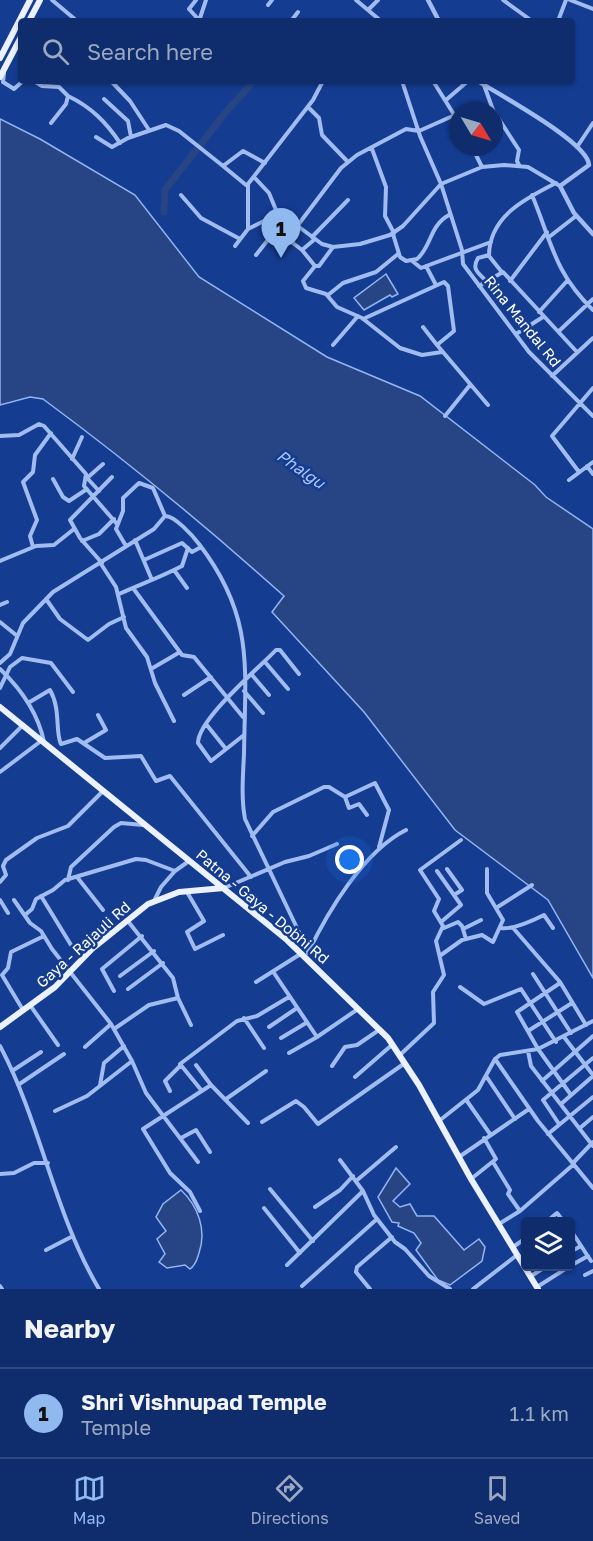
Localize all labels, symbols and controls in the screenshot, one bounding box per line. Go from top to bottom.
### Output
search box [18,18,575,84]
icon: search [39,35,72,68]
text: Search here [87,38,213,65]
north arrow [449,102,503,156]
pin: 1 [262,208,300,258]
street label: Rina Mandal Rd [481,272,565,370]
water label: Phalgu [273,445,330,493]
street label: Patna - Gaya - Dobhi Rd [193,845,333,967]
your location [335,845,364,874]
street label: Gaya - Rajauli Rd [32,897,134,991]
map controls [521,1217,575,1271]
button: layers [521,1217,575,1271]
text: Nearby [24,1313,115,1344]
text: Shri Vishnupad Temple [81,1388,327,1415]
text: 1 [38,1401,49,1425]
text: 1.1 km [510,1401,569,1425]
text: Temple [81,1415,151,1439]
tab: Map [73,1472,106,1528]
tab: Directions [251,1472,329,1528]
tab: Saved [474,1472,520,1528]

